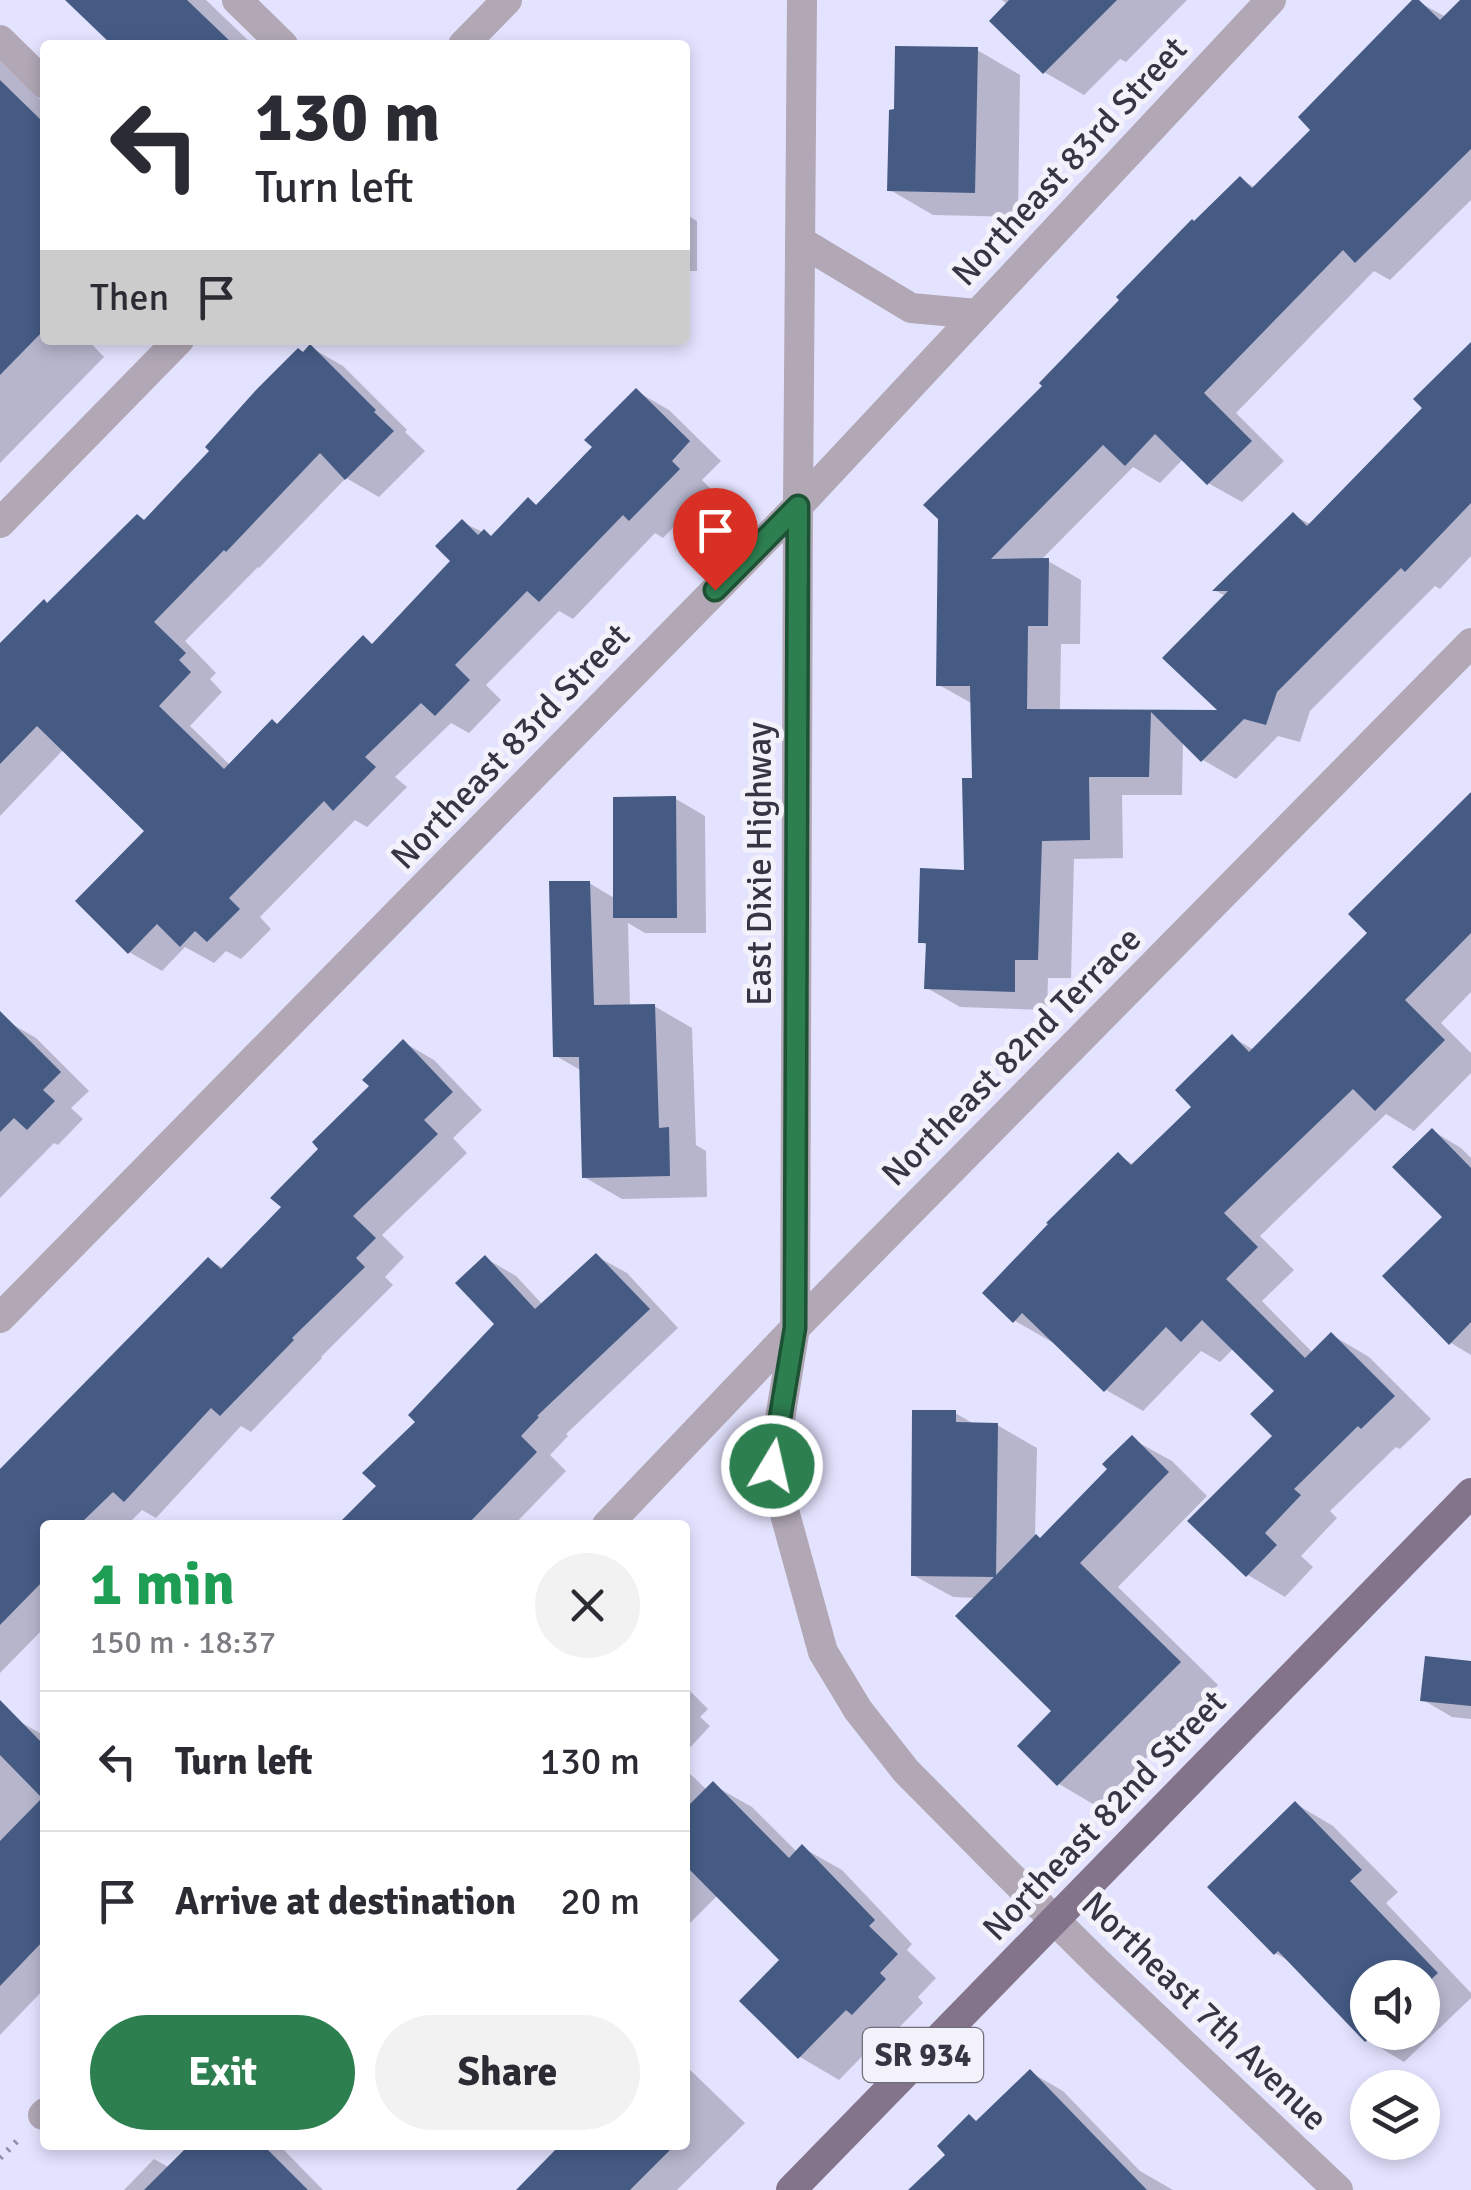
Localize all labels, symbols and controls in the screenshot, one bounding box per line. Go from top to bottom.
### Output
street label: Northeast 83rd Street [943,28,1196,295]
text: 130 m [255,74,440,160]
icon: left [90,80,220,210]
text: Turn left [255,160,414,215]
icon: arrive [189,270,244,325]
text: Then [90,274,169,321]
pin [673,488,758,591]
icon: arrive [688,503,743,558]
street label: Northeast 83rd Street [382,614,639,878]
street label: East Dixie Highway [738,722,781,1006]
street label: Northeast 82nd Terrace [873,918,1150,1195]
position arrow [720,1414,824,1518]
text: 1 min [90,1548,235,1622]
button: close [535,1553,640,1658]
text: 150 m · 18:37 [90,1623,276,1662]
street label: Northeast 82nd Street [974,1681,1235,1950]
icon: left [90,1734,145,1789]
text: Turn left [175,1738,313,1785]
text: 130 m [540,1738,640,1785]
icon: arrive [90,1874,145,1929]
text: Arrive at destination [175,1878,516,1925]
text: 20 m [560,1878,640,1925]
street label: Northeast 7th Avenue [1073,1883,1336,2140]
map controls [1350,1960,1440,2160]
button: sound [1350,1960,1440,2050]
button: Exit [90,2015,355,2130]
button: Share [375,2015,640,2130]
road number: SR 934 [863,2028,983,2082]
button: layers [1350,2070,1440,2160]

